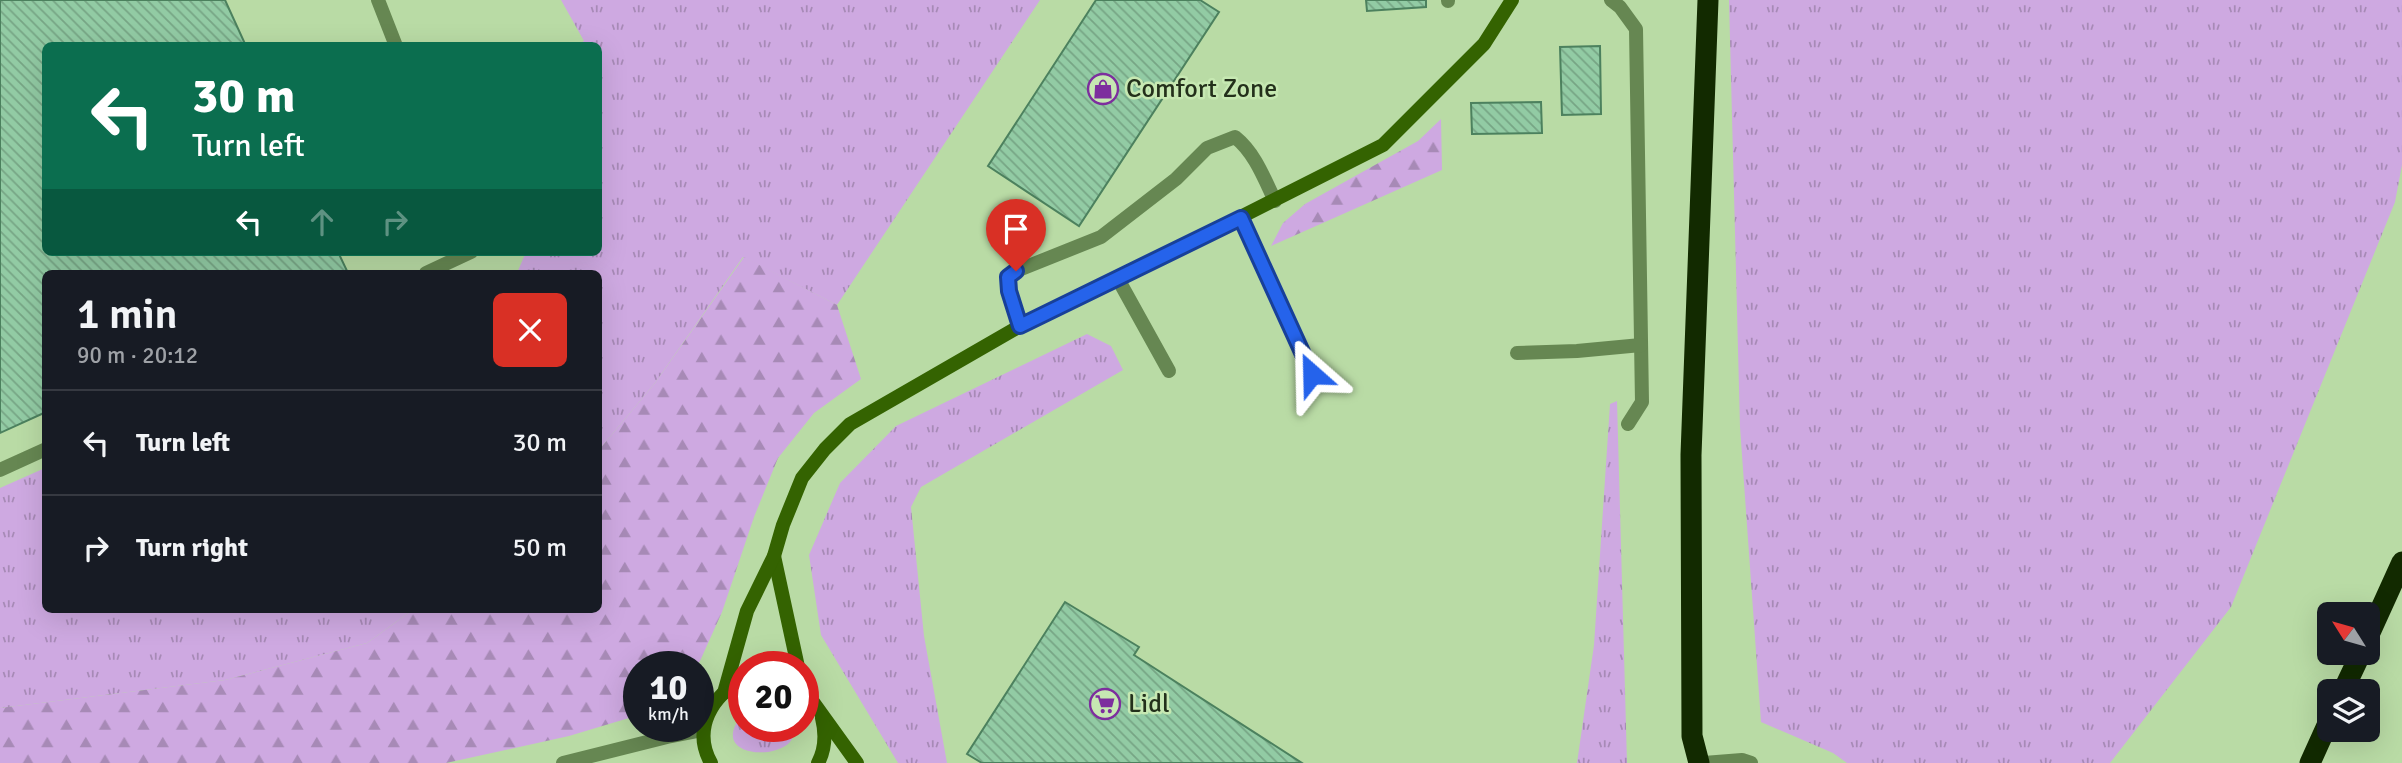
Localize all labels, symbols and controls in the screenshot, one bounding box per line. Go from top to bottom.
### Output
text: 30 m [192,66,295,126]
icon: left [77,70,168,161]
shop icon: Comfort Zone [1086,72,1120,106]
place label: Comfort Zone [1126,73,1277,105]
text: Turn left [192,126,305,165]
pin [986,199,1046,271]
icon: left [230,203,268,241]
icon: ahead [303,203,341,241]
icon: right [376,203,414,241]
icon: arrive [997,210,1035,248]
text: 1 min [77,289,178,340]
button: close [493,293,567,367]
position arrow [1275,337,1349,411]
text: 90 m · 20:12 [77,341,198,370]
icon: left [77,424,115,462]
text: Turn left [136,427,230,459]
text: 30 m [512,427,567,459]
icon: right [77,529,115,567]
text: Turn right [136,532,248,564]
text: 50 m [512,532,567,564]
north arrow [2317,602,2380,665]
map controls [2317,602,2380,742]
speed limit sign: 20 [728,651,819,742]
text: 10 [650,666,687,709]
button: layers [2317,679,2380,742]
supermarket icon: Lidl [1088,687,1122,721]
place label: Lidl [1128,688,1170,720]
text: km/h [648,703,689,725]

